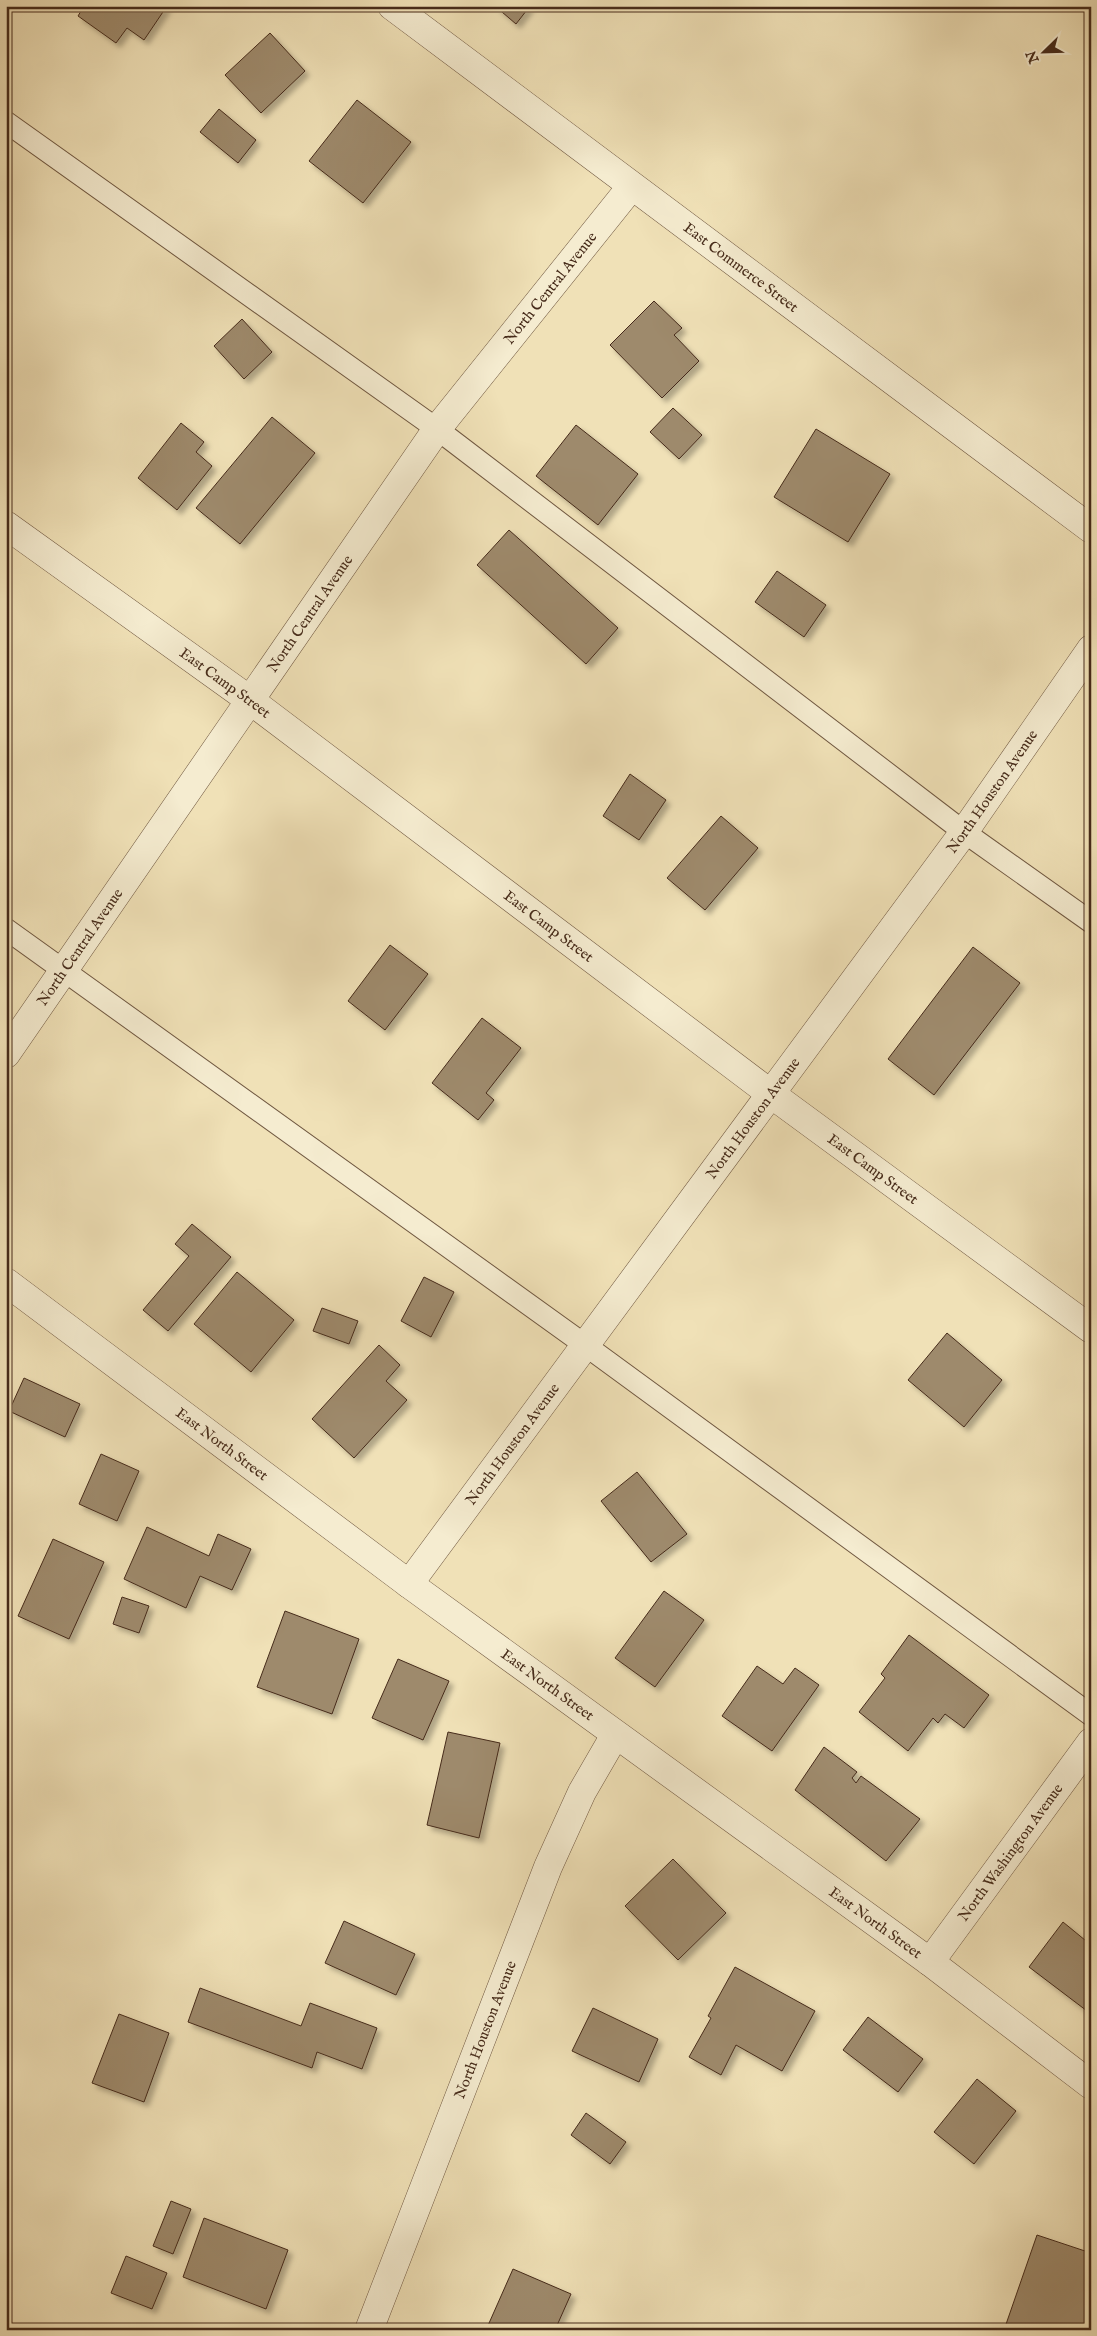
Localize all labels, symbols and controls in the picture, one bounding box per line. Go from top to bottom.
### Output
north arrow [1020,28,1070,78]
text: N [1022,48,1044,67]
street label: East Commerce Street [679,218,802,317]
street label: North Central Avenue [500,228,601,348]
street label: North Central Avenue [263,551,357,676]
street label: East Camp Street [176,644,274,722]
street label: North Houston Avenue [943,726,1042,857]
street label: North Central Avenue [33,885,127,1010]
street label: East Camp Street [500,886,597,967]
street label: North Houston Avenue [702,1054,804,1183]
street label: East Camp Street [823,1130,922,1209]
street label: North Houston Avenue [462,1380,564,1509]
street label: East North Street [172,1404,272,1485]
street label: East North Street [497,1645,598,1725]
street label: North Washington Avenue [954,1780,1068,1925]
street label: East North Street [825,1883,926,1963]
street label: North Houston Avenue [450,1958,521,2102]

